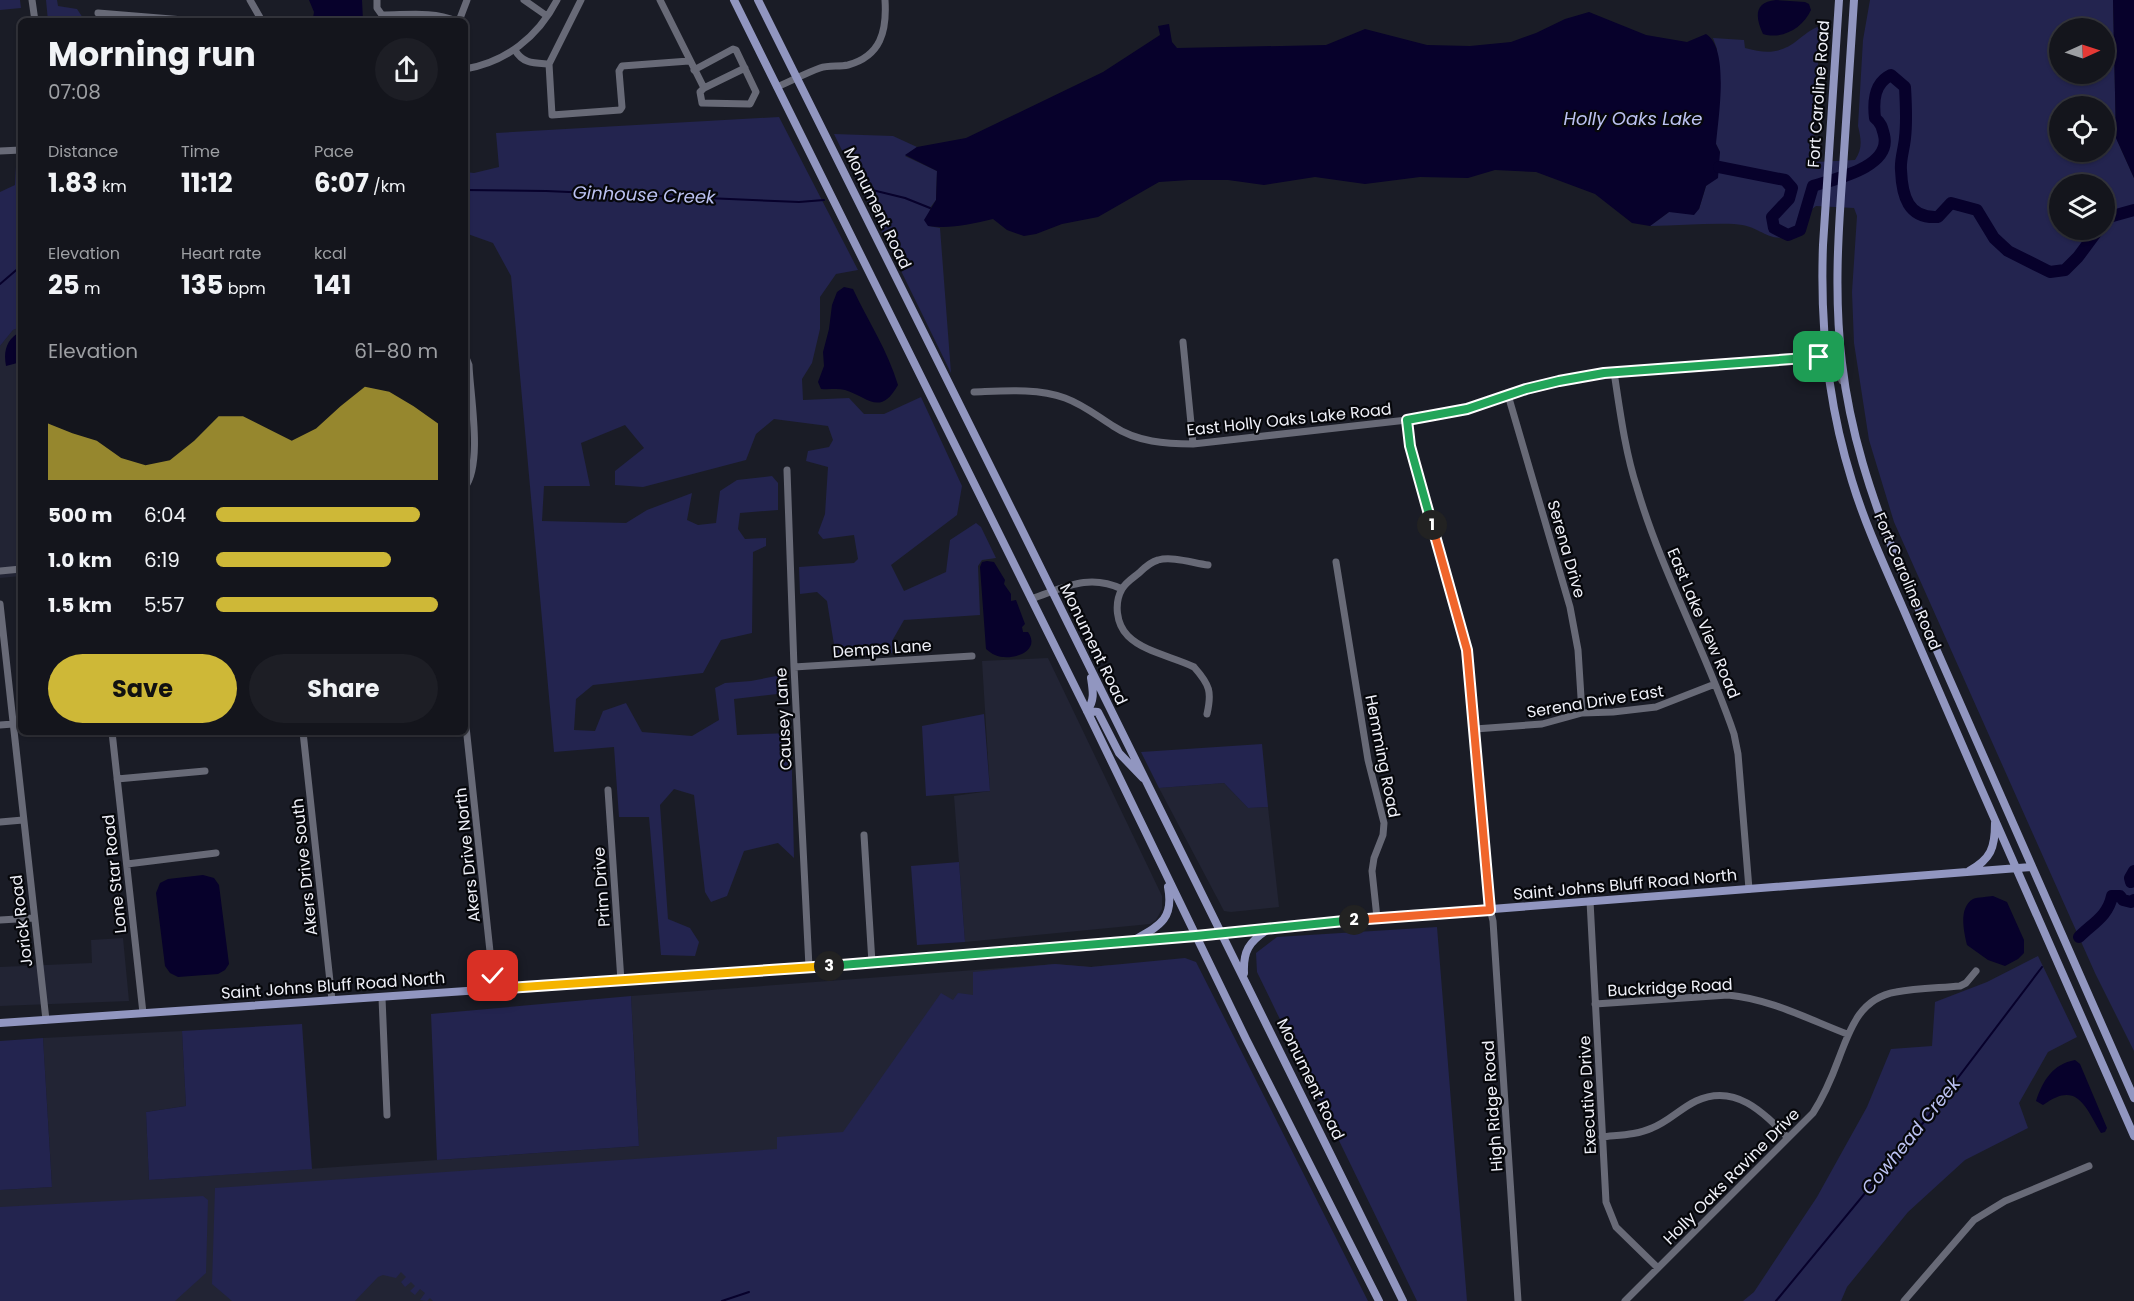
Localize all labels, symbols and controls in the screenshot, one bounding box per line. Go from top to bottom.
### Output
north arrow [2049,18,2115,84]
map controls [2049,18,2115,240]
street label: Fort Caroline Road [1802,20,1835,168]
text: Morning run [48,31,256,78]
button: share [375,38,438,101]
text: 07:08 [48,78,101,106]
button: locate [2049,96,2115,162]
water label: Holly Oaks Lake [1563,106,1703,131]
text: Distance [48,140,118,163]
text: Time [181,140,220,163]
text: Pace [314,140,354,163]
street label: Monument Road [838,143,917,273]
text: 1.83 [48,165,98,201]
text: 11:12 [181,165,233,201]
text: 6:07 [314,165,369,201]
button: layers [2049,174,2115,240]
text: km [98,175,127,198]
text: /km [369,175,405,198]
water label: Ginhouse Creek [572,180,716,210]
text: Elevation [48,242,120,265]
text: Heart rate [181,242,261,265]
text: kcal [314,242,347,265]
text: 25 [48,267,80,303]
text: 135 [181,267,223,303]
text: 141 [314,267,351,303]
text: m [80,277,101,300]
text: bpm [223,277,266,300]
pin [1793,331,1844,382]
text: Elevation [48,337,138,365]
text: 61–80 m [354,337,438,365]
icon: arrive [1802,340,1835,373]
street label: East Holly Oaks Lake Road [1185,397,1393,442]
street label: Serena Drive [1542,498,1591,601]
text: 500 m [48,501,113,529]
text: 6:04 [144,501,186,529]
street label: Fort Caroline Road [1868,509,1947,654]
pin: 1 [1417,510,1447,540]
text: 1 [1429,513,1435,536]
street label: East Lake View Road [1661,544,1746,702]
text: 1.0 km [48,546,112,574]
text: 6:19 [144,546,180,574]
street label: Monument Road [1054,579,1133,709]
text: 1.5 km [48,591,112,619]
text: 5:57 [144,591,184,619]
street label: Demps Lane [832,634,932,663]
button: Save [48,654,237,723]
button: Share [249,654,438,723]
street label: Causey Lane [769,667,798,771]
street label: Serena Drive East [1525,679,1665,724]
street label: Hemming Road [1359,693,1406,820]
street label: Akers Drive North [449,786,486,924]
street label: Akers Drive South [286,797,323,937]
street label: Lone Star Road [97,813,132,935]
street label: Prim Drive [587,846,616,928]
street label: Saint Johns Bluff Road North [1512,863,1738,906]
street label: Jorick Road [4,874,39,968]
pin: 2 [1339,905,1369,935]
text: 2 [1349,908,1359,931]
pin [467,950,518,1001]
pin: 3 [814,951,844,981]
text: 3 [824,954,834,977]
icon: check [476,959,509,992]
street label: Saint Johns Bluff Road North [220,966,446,1005]
street label: Buckridge Road [1607,973,1733,1002]
street label: Monument Road [1271,1014,1350,1144]
street label: Executive Drive [1573,1035,1602,1155]
street label: High Ridge Road [1476,1040,1509,1172]
water label: Cowhead Creek [1855,1071,1966,1200]
street label: Holly Oaks Ravine Drive [1658,1103,1805,1250]

